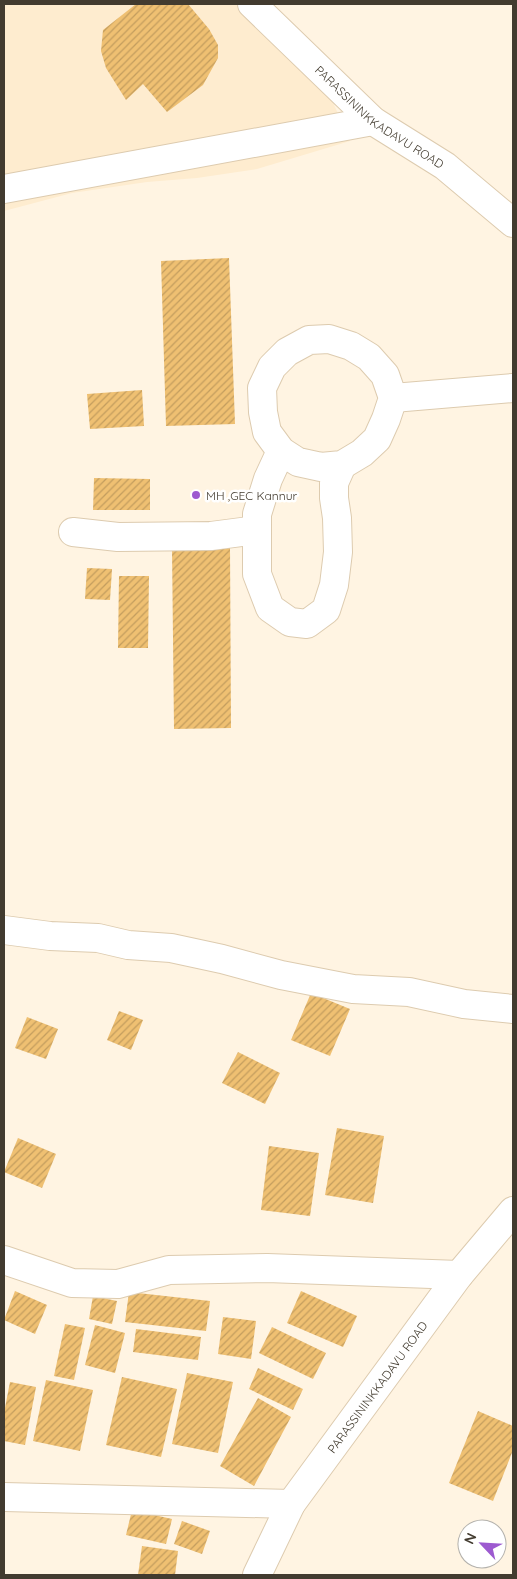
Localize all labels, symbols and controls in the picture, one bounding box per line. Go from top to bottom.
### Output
street label: PARASSININKKADAVU ROAD [312,62,447,171]
place label: MH ,GEC Kannur [206,488,298,503]
marker: MH ,GEC Kannur [190,489,202,501]
street label: PARASSININKKADAVU ROAD [324,1318,430,1456]
north arrow [457,1519,507,1569]
text: N [460,1530,481,1547]

